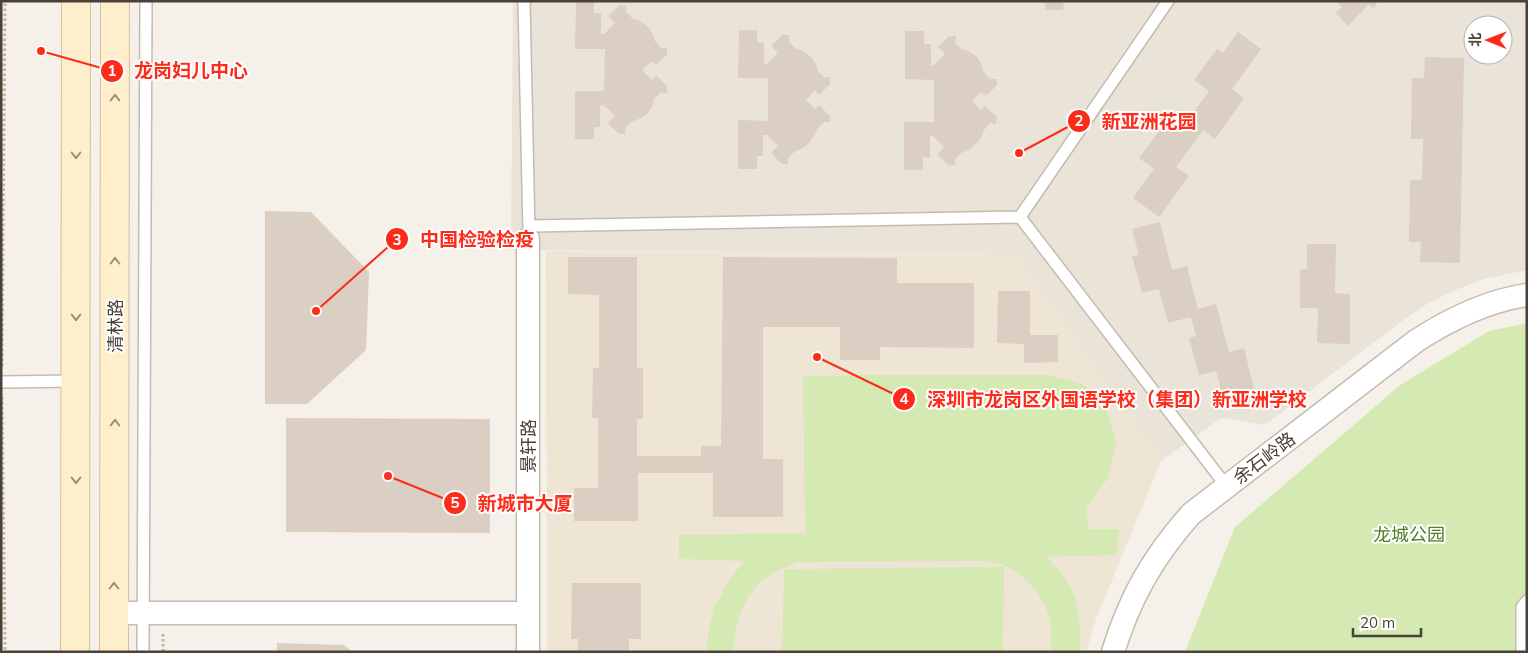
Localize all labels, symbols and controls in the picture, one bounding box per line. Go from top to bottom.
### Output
north arrow [1463,15,1513,65]
text: 北 [1466,33,1484,47]
callout: 龙岗妇儿中心 [99,54,258,88]
text: 龙岗妇儿中心 [134,58,248,82]
text: 1 [107,61,117,80]
one-way arrow [110,94,120,102]
callout: 新亚洲花园 [1066,104,1206,138]
text: 新亚洲花园 [1101,109,1197,133]
text: 2 [1074,111,1084,130]
one-way arrow [71,152,81,159]
callout: 中国检验检疫 [385,222,544,256]
text: 中国检验检疫 [420,227,534,251]
text: 3 [392,230,402,249]
one-way arrow [110,256,120,264]
street label: 清林路 [104,299,127,353]
one-way arrow [71,314,81,322]
callout: 深圳市龙岗区外国语学校（集团）新亚洲学校 [892,382,1317,416]
text: 深圳市龙岗区外国语学校（集团）新亚洲学校 [927,387,1307,411]
text: 4 [899,389,909,408]
one-way arrow [110,419,120,426]
street label: 景轩路 [517,419,540,473]
street label: 余石岭路 [1228,427,1300,489]
one-way arrow [71,476,81,484]
callout: 新城市大厦 [442,486,582,520]
text: 新城市大厦 [477,491,573,515]
text: 5 [450,493,460,512]
park label: 龙城公园 [1373,523,1445,546]
one-way arrow [109,581,119,589]
scale bar [1353,606,1420,638]
text: 20 m [1360,613,1395,632]

